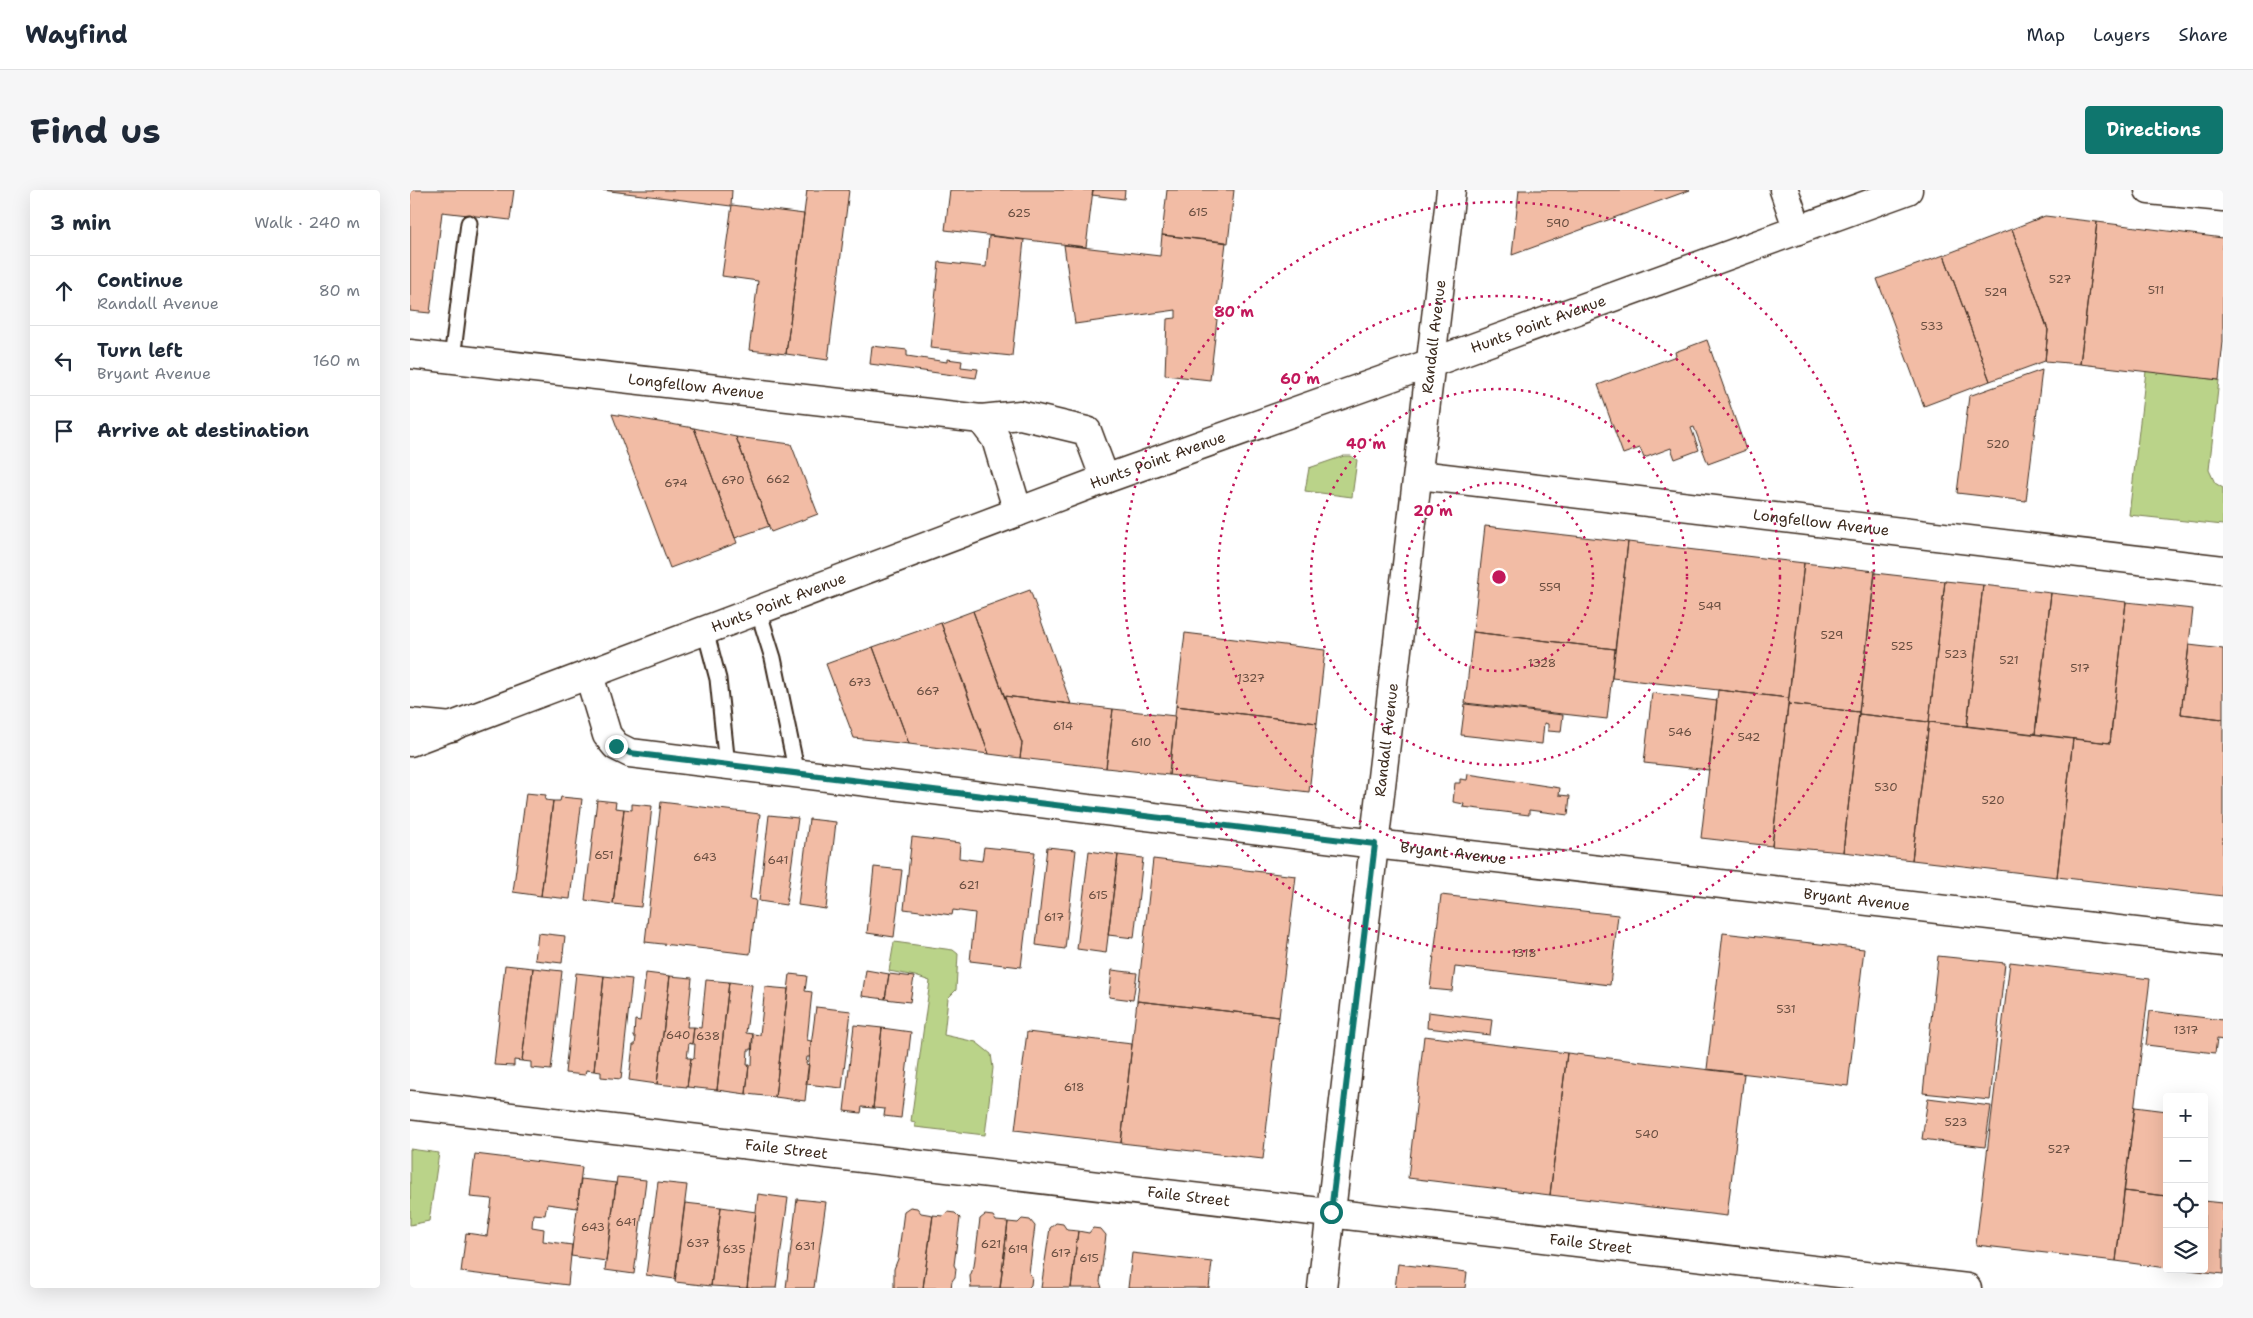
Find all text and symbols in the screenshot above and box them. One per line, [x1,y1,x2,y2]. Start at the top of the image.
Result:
text: Wayfind [25,19,128,51]
text: Map [2027,23,2065,47]
text: Layers [2093,23,2150,47]
text: Share [2178,23,2228,47]
button: Directions [2085,106,2223,154]
text: Find us [30,107,161,154]
house number: 615 [1188,204,1208,220]
house number: 625 [1007,205,1031,221]
text: 3 min [50,209,111,237]
text: Walk · 240 m [254,212,360,233]
house number: 590 [1546,215,1570,231]
text: Continue [97,268,183,293]
house number: 527 [2049,271,2071,287]
icon: ahead [50,277,78,305]
street label: Randall Avenue [1417,279,1450,395]
text: 80 m [319,280,360,301]
house number: 511 [2148,282,2164,298]
house number: 529 [1985,284,2007,300]
street label: Hunts Point Avenue [1468,290,1609,358]
text: Randall Avenue [97,293,219,314]
text: 80 m [1214,302,1254,322]
house number: 533 [1921,318,1943,334]
text: Turn left [97,338,183,363]
icon: left [50,347,78,375]
text: 160 m [313,350,360,371]
text: Bryant Avenue [97,363,211,384]
street label: Longfellow Avenue [627,369,765,404]
text: 60 m [1280,369,1320,389]
icon: arrive [50,417,78,445]
text: Arrive at destination [97,418,309,443]
street label: Hunts Point Avenue [1087,427,1228,494]
text: 40 m [1346,434,1386,454]
house number: 520 [1986,436,2010,452]
house number: 662 [766,471,790,487]
house number: 670 [721,472,745,488]
house number: 674 [664,475,688,491]
text: 20 m [1413,501,1453,521]
street label: Longfellow Avenue [1752,505,1890,541]
street label: Hunts Point Avenue [708,568,849,637]
centre of rings [1490,568,1508,586]
house number: 559 [1539,579,1561,595]
house number: 549 [1698,598,1722,614]
house number: 529 [1821,627,1843,643]
house number: 525 [1891,638,1913,654]
house number: 523 [1945,646,1967,662]
house number: 521 [1999,652,2019,668]
house number: 1328 [1528,655,1556,671]
house number: 517 [2070,660,2090,676]
house number: 1327 [1237,670,1265,686]
house number: 673 [849,674,872,690]
street label: Randall Avenue [1370,682,1403,798]
house number: 667 [916,683,940,699]
house number: 614 [1053,718,1073,734]
house number: 546 [1668,724,1692,740]
house number: 542 [1737,729,1761,745]
house number: 610 [1131,734,1151,750]
route end [605,735,628,758]
house number: 530 [1874,779,1898,795]
house number: 520 [1981,792,2005,808]
street label: Bryant Avenue [1399,837,1508,869]
house number: 651 [594,847,614,863]
house number: 643 [693,849,717,865]
house number: 641 [768,852,788,868]
house number: 621 [959,877,979,893]
street label: Bryant Avenue [1802,884,1911,916]
house number: 615 [1088,887,1108,903]
house number: 617 [1044,909,1064,925]
house number: 1318 [1511,945,1537,961]
house number: 531 [1776,1001,1796,1017]
house number: 1317 [2174,1022,2198,1038]
house number: 640 [666,1027,690,1043]
house number: 638 [696,1028,720,1044]
house number: 618 [1064,1079,1084,1095]
map controls [2163,1093,2208,1273]
button: + [2163,1093,2208,1138]
house number: 523 [1945,1114,1967,1130]
house number: 540 [1635,1126,1659,1142]
street label: Faile Street [744,1134,829,1164]
button: − [2163,1138,2208,1183]
house number: 527 [2048,1141,2070,1157]
street label: Faile Street [1146,1182,1231,1211]
button: locate [2163,1183,2208,1228]
route start [1320,1201,1343,1224]
house number: 641 [616,1214,636,1230]
house number: 643 [581,1219,605,1235]
button: layers [2163,1228,2208,1273]
street label: Faile Street [1548,1229,1633,1259]
house number: 637 [686,1235,710,1251]
house number: 621 [981,1236,1001,1252]
house number: 631 [795,1238,815,1254]
house number: 635 [722,1241,746,1257]
house number: 619 [1008,1241,1028,1257]
house number: 617 [1051,1245,1071,1261]
house number: 615 [1079,1250,1099,1266]

